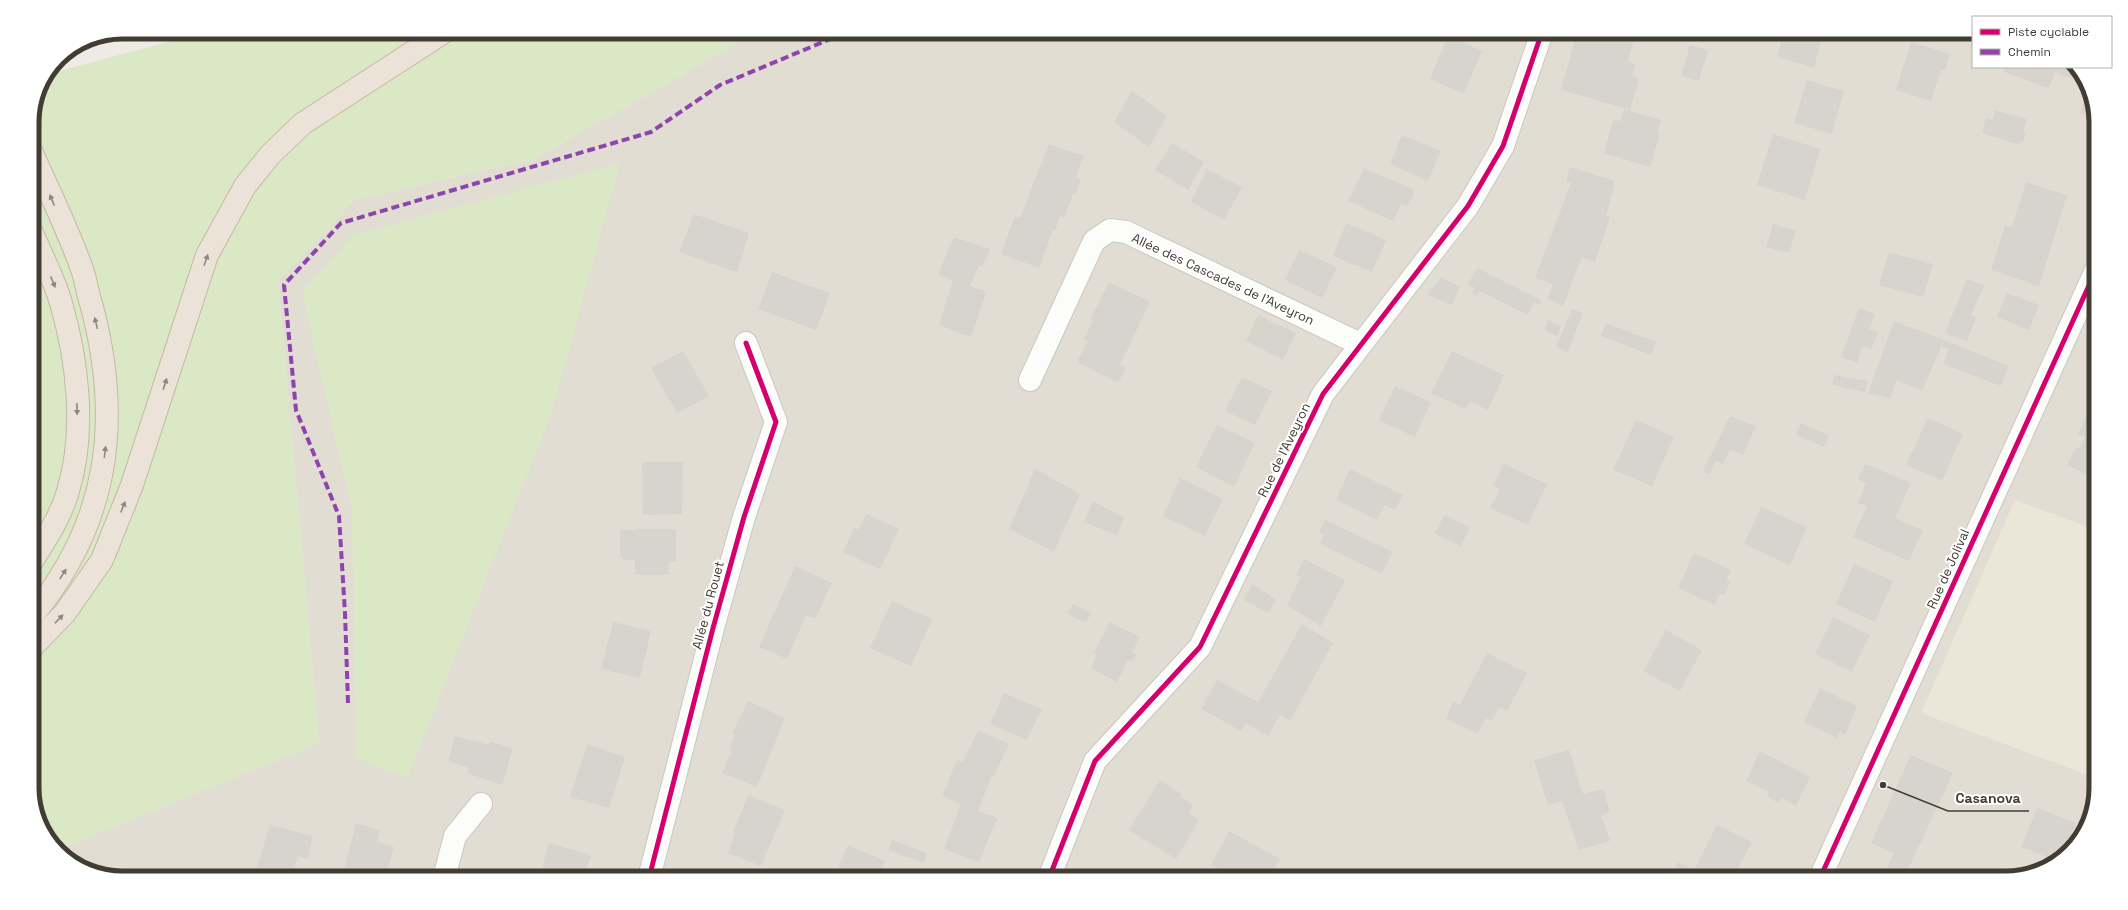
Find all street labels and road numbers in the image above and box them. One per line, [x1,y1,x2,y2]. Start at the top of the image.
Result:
street label: Allée des Cascades de l'Aveyron [1129,229,1317,329]
street label: Rue de l'Aveyron [1254,400,1314,500]
street label: Rue de Jolival [1923,526,1973,612]
street label: Allée du Rouet [688,559,728,651]

